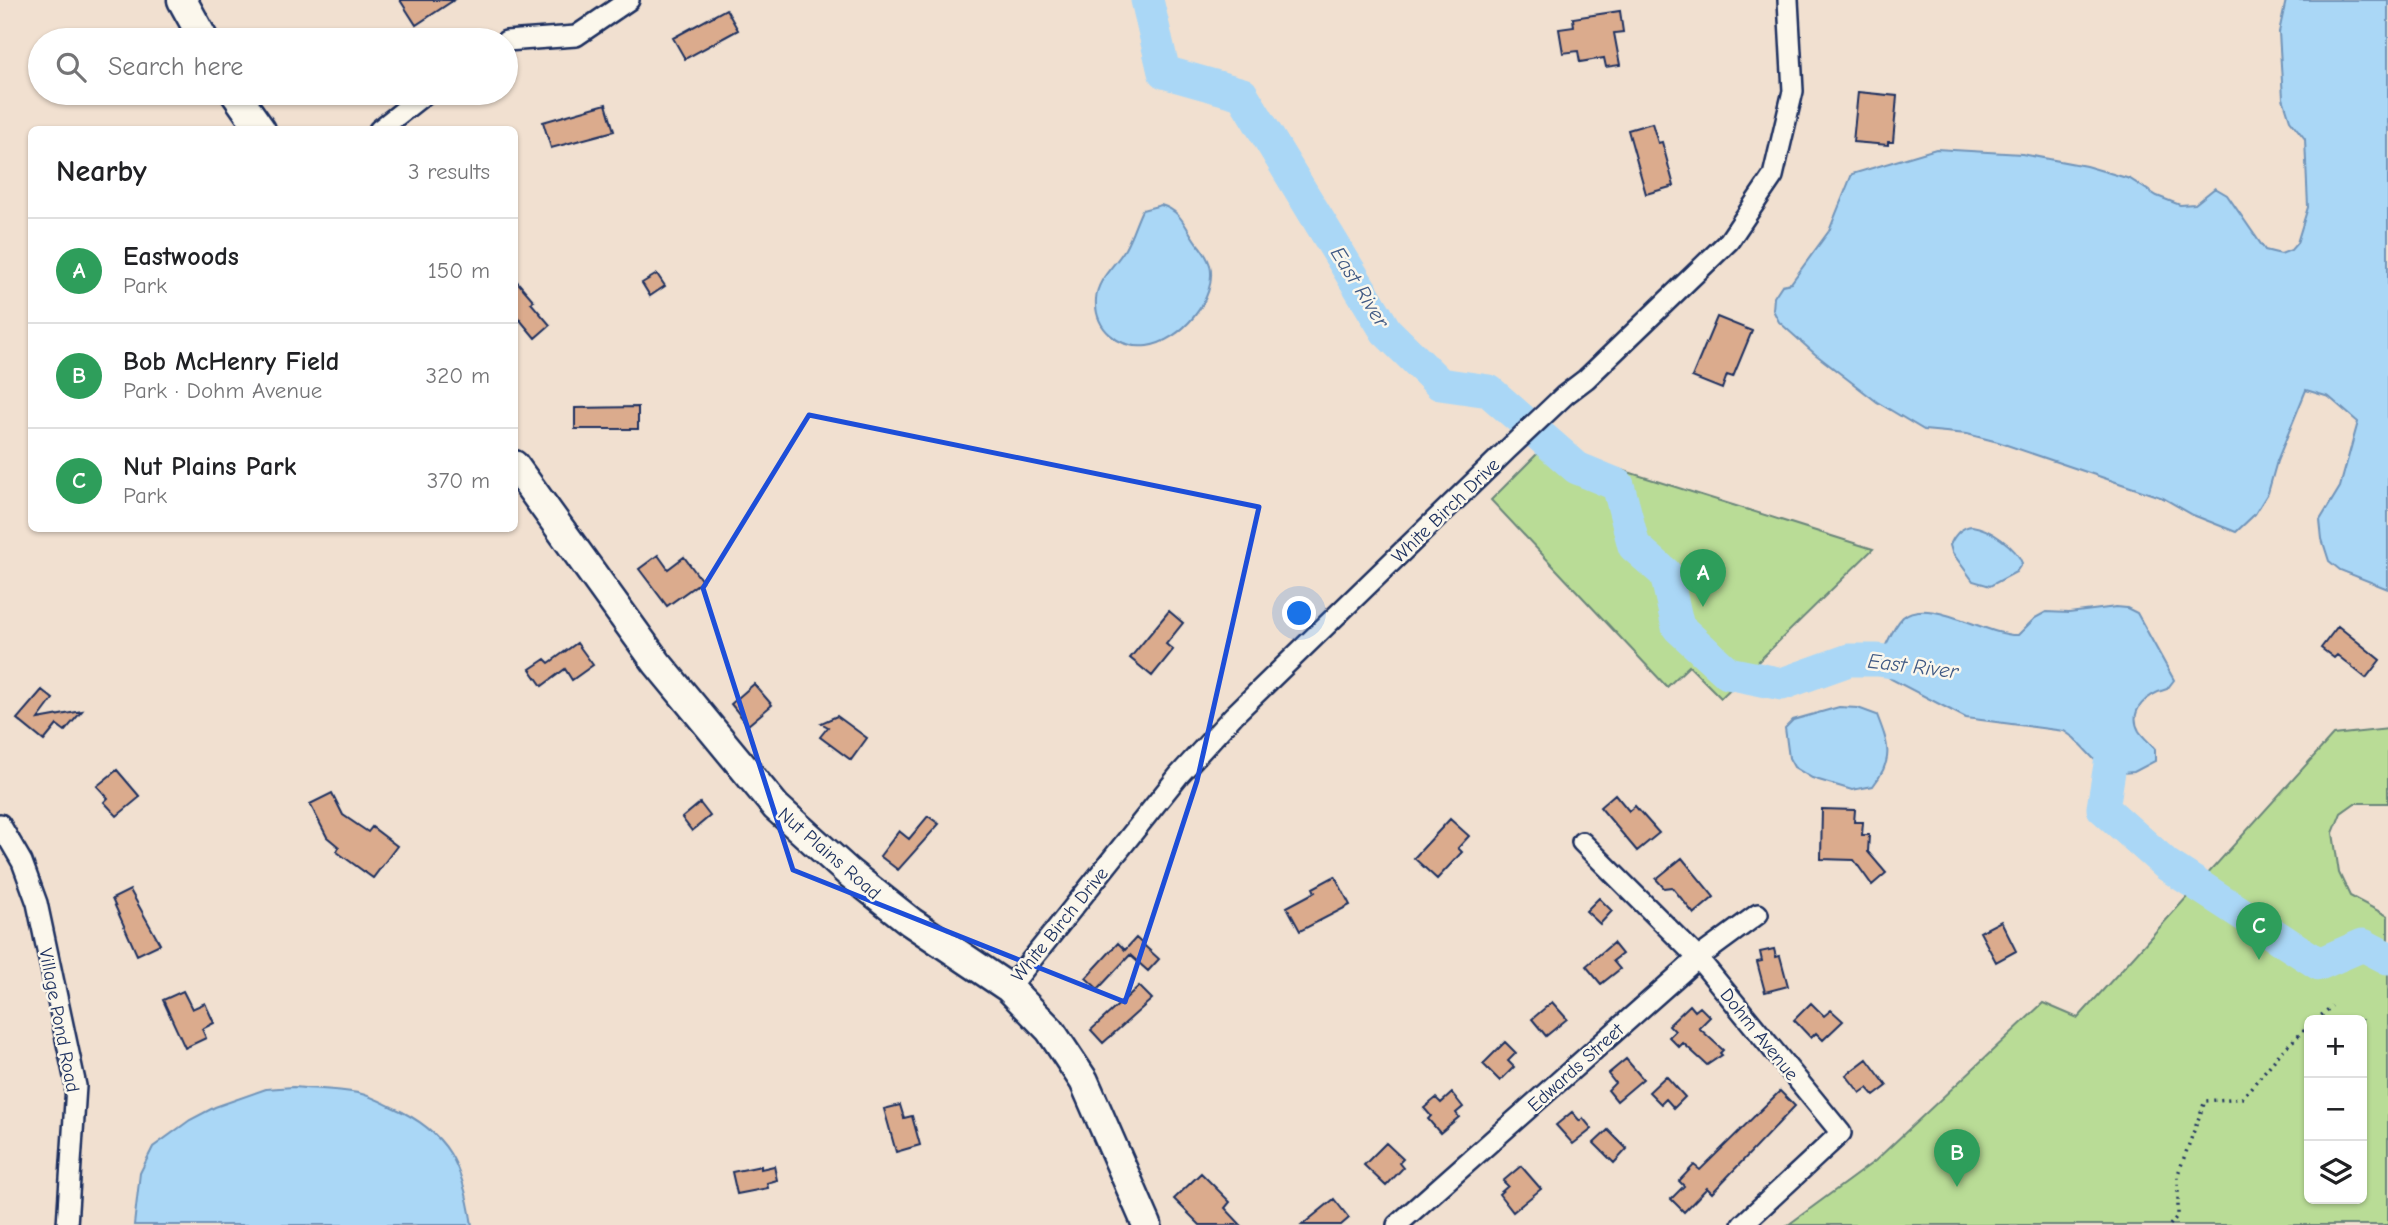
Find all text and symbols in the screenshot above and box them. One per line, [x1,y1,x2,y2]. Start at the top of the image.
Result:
search box [28,28,518,105]
icon: search [52,48,90,86]
text: Search here [108,52,243,82]
text: Nearby [56,154,147,189]
text: 3 results [408,158,490,185]
text: Eastwoods [123,242,239,272]
water label: East River [1326,242,1395,333]
text: A [73,257,85,284]
text: 150 m [428,257,490,284]
text: Park [123,272,167,299]
text: Bob McHenry Field [123,347,339,377]
text: B [72,362,86,389]
text: 320 m [426,362,490,389]
text: Park · Dohm Avenue [123,377,322,404]
text: Nut Plains Park [123,452,296,482]
street label: White Birch Drive [1387,454,1504,568]
text: C [72,467,86,494]
text: 370 m [427,467,490,494]
text: Park [123,482,167,509]
pin: A [1680,549,1726,607]
your location [1282,596,1316,630]
water label: East River [1866,649,1961,684]
street label: Nut Plains Road [774,803,885,904]
street label: White Birch Drive [1007,863,1113,986]
pin: C [2236,902,2282,960]
street label: Village Pond Road [34,946,84,1094]
street label: Dohm Avenue [1715,984,1803,1085]
map controls [2304,1015,2367,1204]
button: + [2304,1015,2367,1078]
street label: Edwards Street [1523,1019,1628,1116]
button: − [2304,1078,2367,1141]
pin: B [1934,1129,1980,1187]
button: layers [2304,1141,2367,1204]

